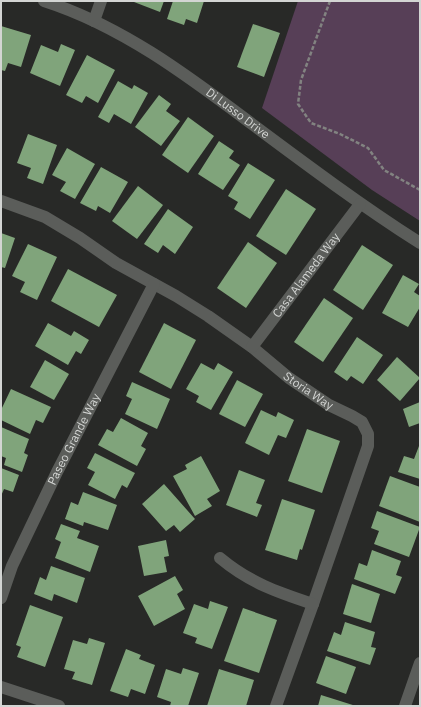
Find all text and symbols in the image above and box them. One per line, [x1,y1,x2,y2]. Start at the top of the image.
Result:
street label: Di Lusso Drive [203,84,273,142]
street label: Casa Alameda Way [269,229,343,320]
street label: Storia Way [280,368,336,413]
street label: Paseo Grande Way [44,391,103,487]

